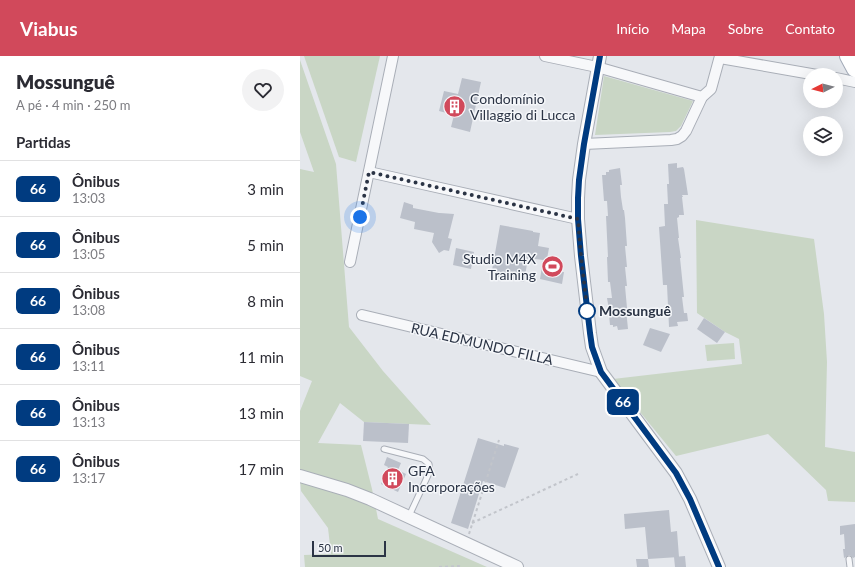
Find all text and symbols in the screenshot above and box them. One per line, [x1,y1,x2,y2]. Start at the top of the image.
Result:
text: Viabus [20,17,78,40]
text: Início [616,20,649,37]
text: Mapa [671,20,706,37]
text: Sobre [728,20,763,37]
text: Contato [785,20,835,37]
north arrow [803,68,843,108]
map controls [803,68,843,156]
button: heart [242,69,284,111]
text: Mossunguê [16,70,115,93]
place label: Condomínio Villaggio di Lucca [470,90,575,123]
building icon: Condomínio Villaggio di Lucca [441,94,467,120]
text: A pé · 4 min · 250 m [16,97,131,113]
button: layers [803,116,843,156]
text: Partidas [16,133,71,151]
text: Ônibus [72,172,120,190]
text: 66 [30,180,46,197]
text: 3 min [247,180,284,198]
text: 13:03 [72,190,105,206]
your location [350,207,370,227]
text: Ônibus [72,228,120,246]
text: 66 [30,236,46,253]
text: 5 min [247,236,284,254]
text: 13:05 [72,246,105,262]
place label: Studio M4X Training [463,250,536,283]
sports icon: Studio M4X Training [539,254,565,280]
text: Ônibus [72,284,120,302]
text: 66 [30,292,46,309]
text: 8 min [247,292,284,310]
text: 13:08 [72,302,105,318]
marker: Mossunguê [578,302,596,320]
place label: Mossunguê [599,302,671,319]
street label: RUA EDMUNDO FILLA [409,319,555,368]
text: Ônibus [72,340,120,358]
text: 66 [30,348,46,365]
text: 11 min [238,348,284,366]
text: 13:11 [72,358,105,374]
line badge: 66 [605,389,641,415]
text: 66 [615,393,631,410]
text: Ônibus [72,396,120,414]
text: 66 [30,404,46,421]
text: 13 min [238,404,284,422]
text: 13:13 [72,414,105,430]
text: Ônibus [72,452,120,470]
text: 66 [30,460,46,477]
text: 17 min [238,460,284,478]
place label: GFA Incorporações [408,462,495,495]
building icon: GFA Incorporações [380,466,406,492]
text: 13:17 [72,470,105,486]
scale bar [312,539,386,558]
text: 50 m [318,541,343,554]

